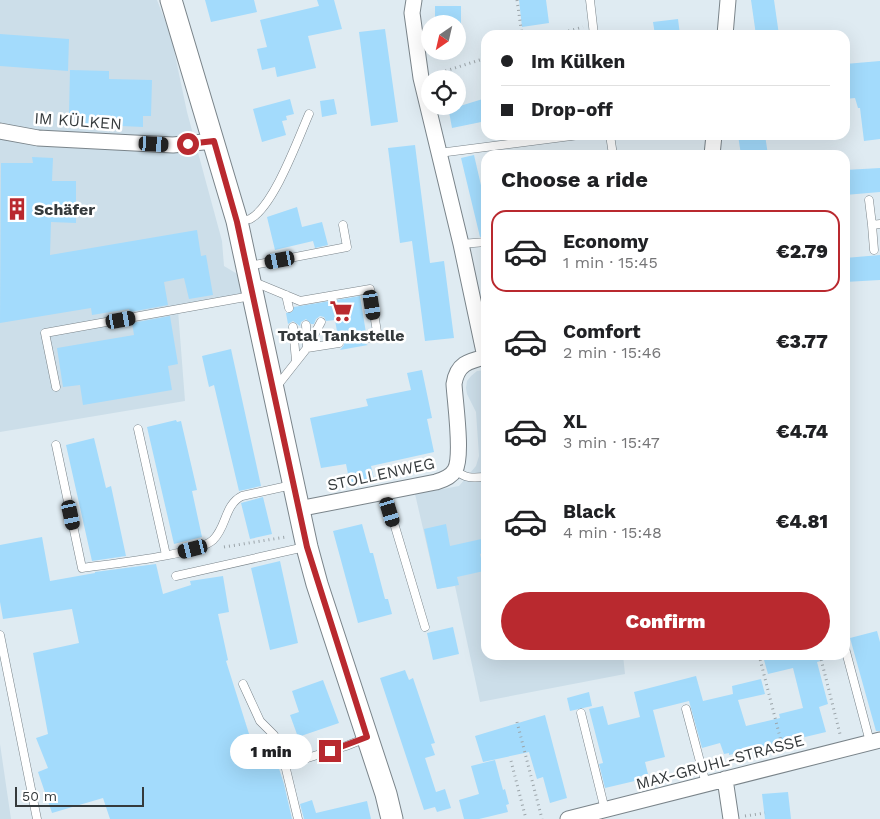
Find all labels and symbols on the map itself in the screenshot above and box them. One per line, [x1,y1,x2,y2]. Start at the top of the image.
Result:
north arrow [421,15,466,60]
street label: IM KÜLKEN [34,108,122,134]
route start [177,133,199,155]
car [138,136,169,152]
building icon: Schäfer [4,196,30,222]
place label: Schäfer [34,200,95,219]
car [263,250,296,270]
car [362,289,381,321]
supermarket icon: Total Tankstelle [328,298,354,324]
car [104,310,137,330]
place label: Total Tankstelle [278,326,404,345]
street label: STOLLENWEG [326,453,436,495]
car [378,495,401,529]
car [60,499,81,531]
car [176,538,209,560]
street label: MAX-GRUHL-STRASSE [634,730,806,794]
callout: 1 min [230,734,312,768]
route end [319,740,341,762]
scale bar [15,784,144,807]

